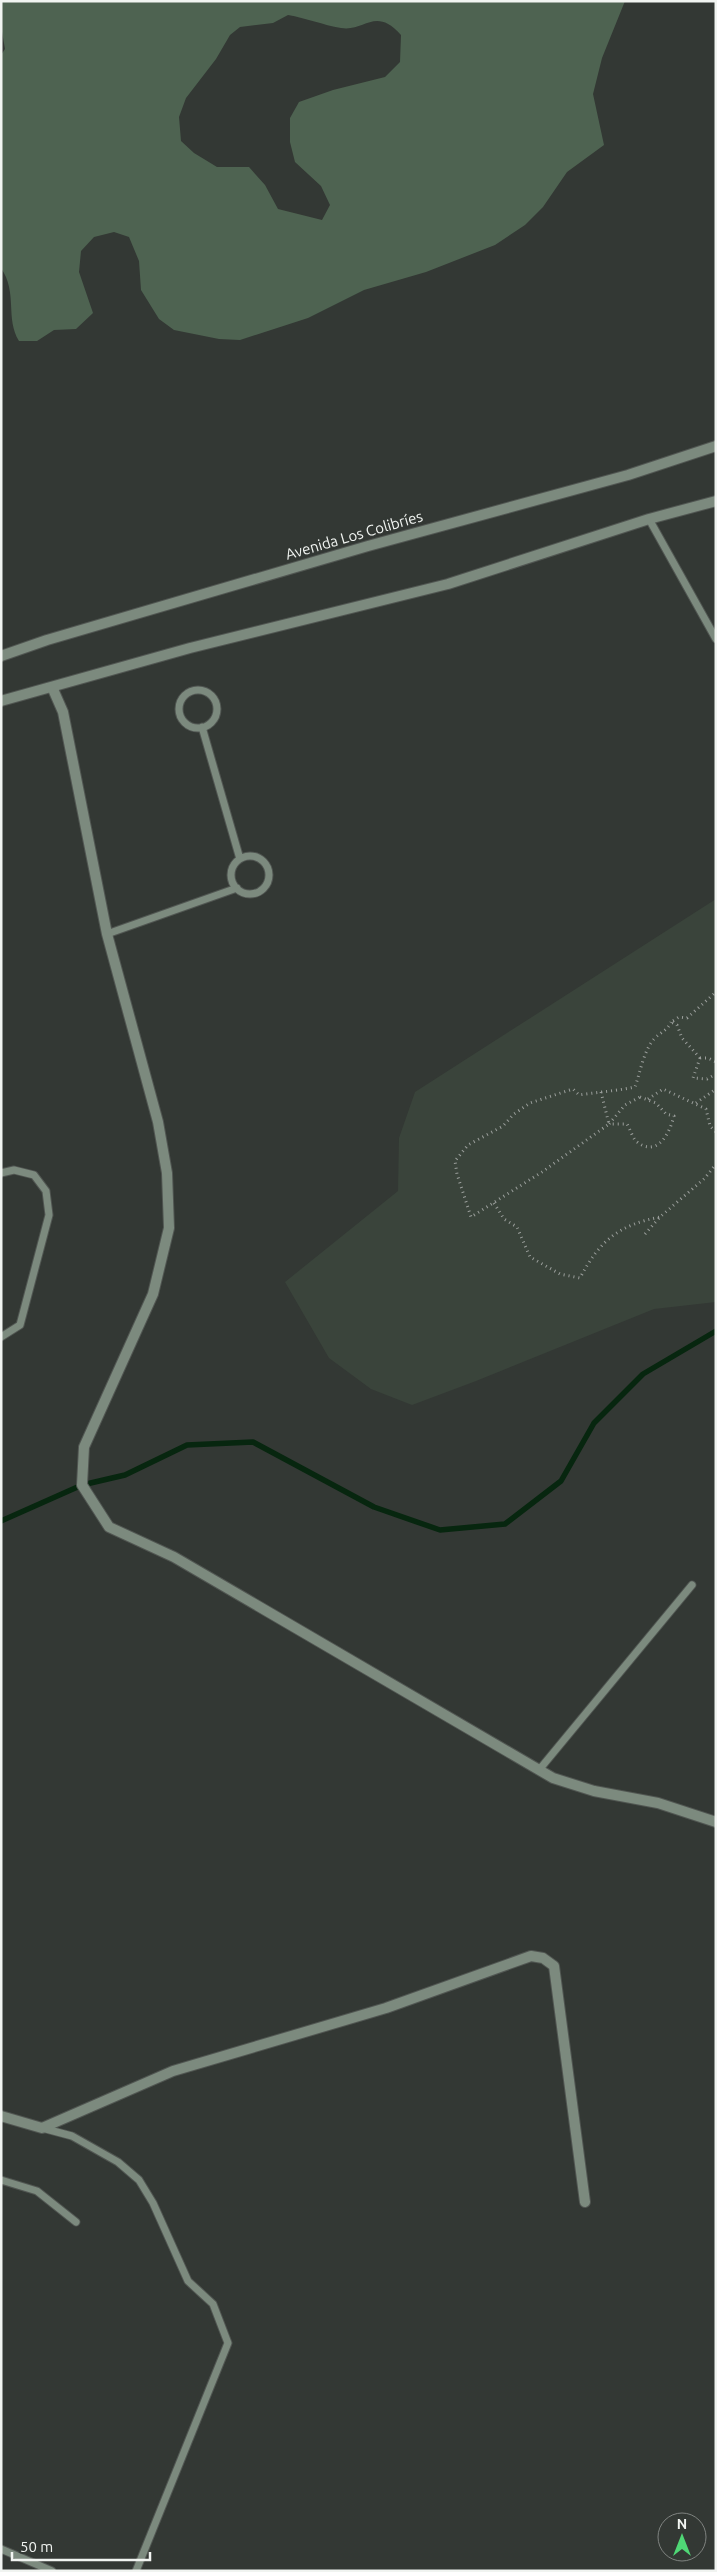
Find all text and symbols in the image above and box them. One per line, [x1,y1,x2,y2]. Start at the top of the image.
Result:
street label: Avenida Los Colibríes [283,507,425,563]
north arrow [657,2512,707,2562]
text: N [677,2516,687,2532]
scale bar [12,2530,150,2562]
text: 50 m [20,2538,53,2555]

